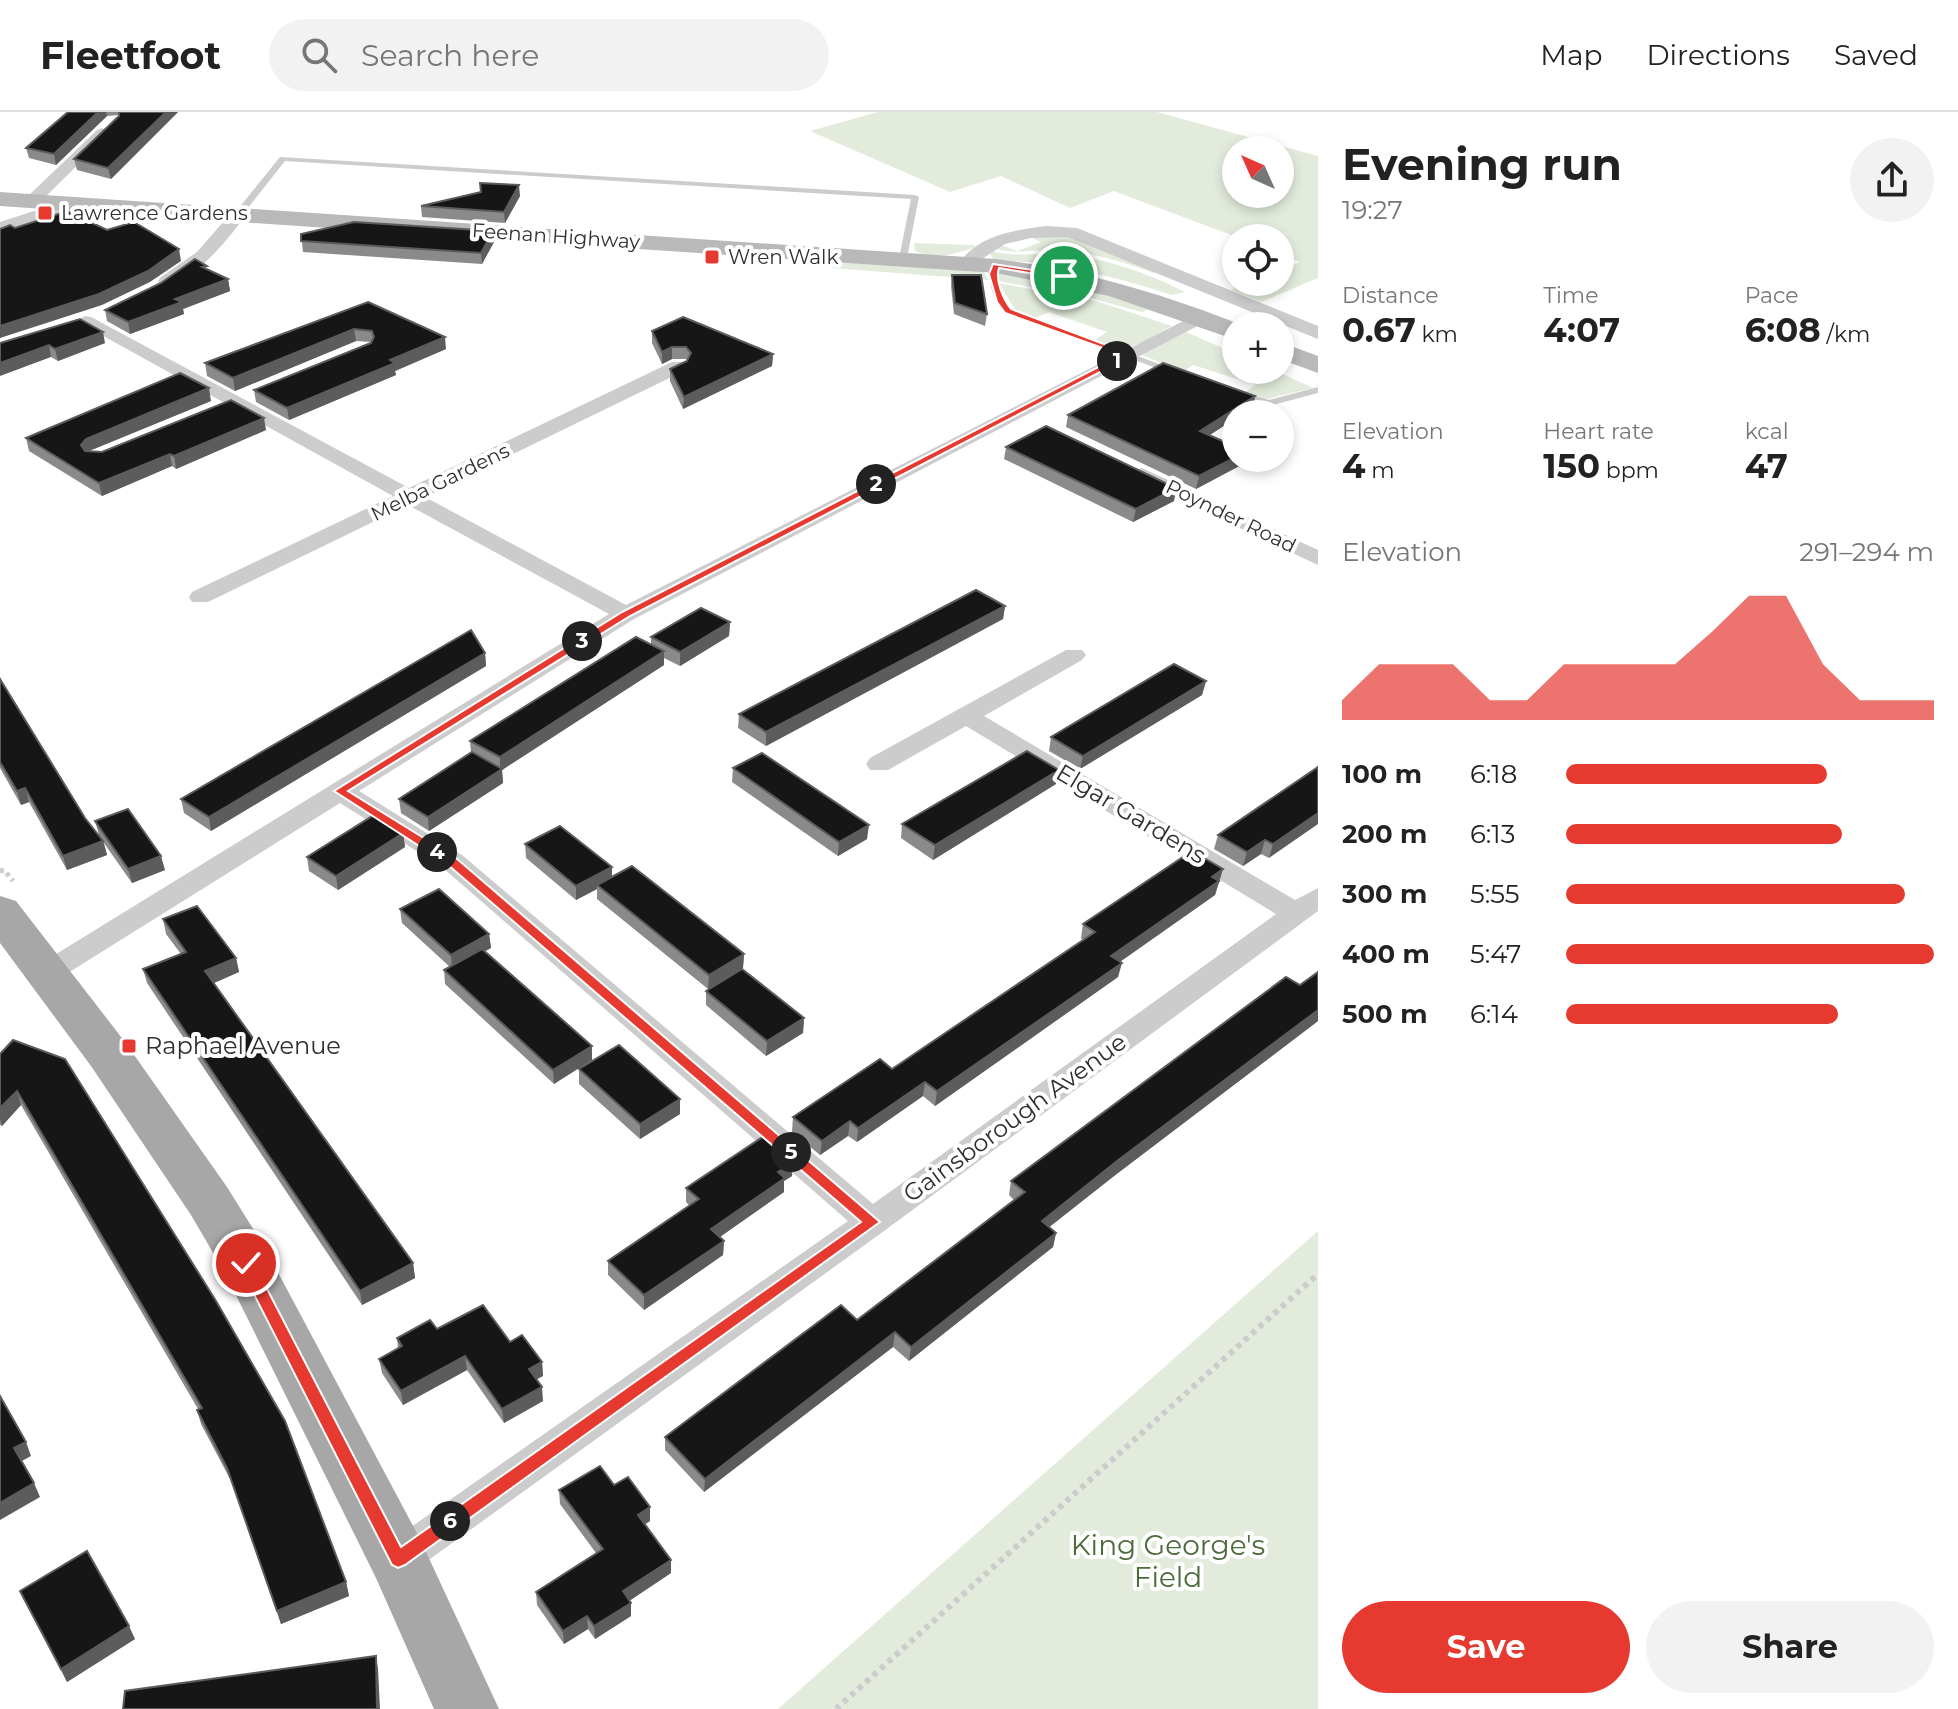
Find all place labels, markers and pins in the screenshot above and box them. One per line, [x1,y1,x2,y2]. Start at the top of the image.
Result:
place label: Lawrence Gardens [61,201,248,225]
marker: Lawrence Gardens [36,204,54,222]
pin [1030,242,1098,310]
place label: Wren Walk [728,245,838,269]
marker: Wren Walk [703,248,721,266]
pin: 1 [1097,341,1137,381]
pin: 2 [856,464,896,504]
pin: 3 [562,621,602,661]
pin: 4 [417,832,457,872]
place label: Raphael Avenue [145,1031,341,1060]
marker: Raphael Avenue [120,1037,138,1055]
pin: 5 [771,1132,811,1172]
pin [212,1229,280,1297]
pin: 6 [430,1501,470,1541]

